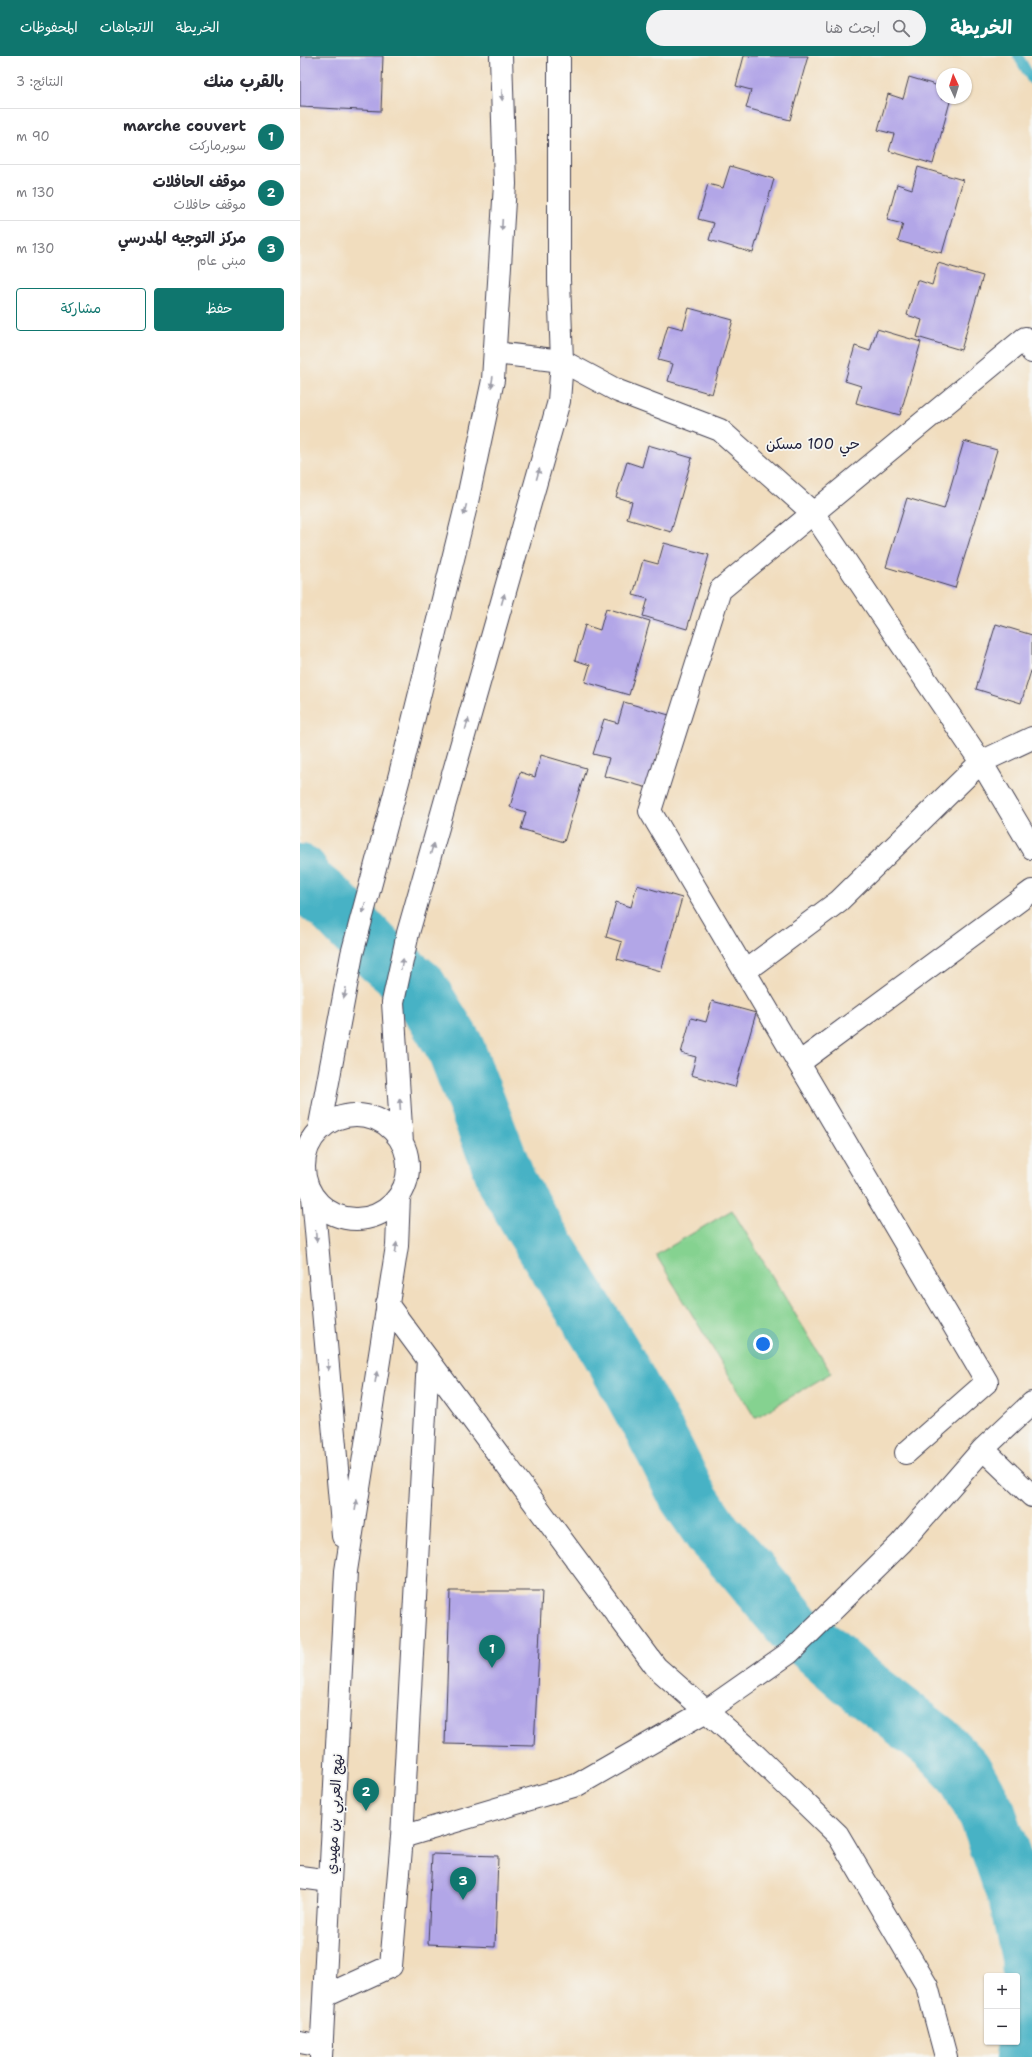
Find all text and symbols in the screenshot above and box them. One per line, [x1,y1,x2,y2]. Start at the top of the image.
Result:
search box [646,10,926,46]
text: الخريطة [950,15,1012,40]
icon: search [890,17,912,39]
text: المحفوظات [20,18,78,36]
text: الاتجاهات [100,18,154,36]
text: الخريطة [176,18,219,36]
text: ابحث هنا [825,18,880,38]
north arrow [936,68,972,104]
text: بالقرب منك [204,70,284,92]
text: النتائج: 3 [16,73,63,90]
one-way arrow [499,89,505,102]
text: marche couvert [123,116,246,136]
text: 90 m [16,128,50,145]
text: 1 [268,128,274,145]
text: سوبرماركت [189,137,246,154]
text: موقف الحافلات [153,172,246,192]
text: 130 m [16,184,54,201]
text: 2 [266,184,276,201]
text: موقف حافلات [173,196,246,213]
one-way arrow [499,219,506,231]
text: مركز التوجيه المدرسي [118,228,246,248]
text: 130 m [16,240,54,257]
text: 3 [266,240,276,257]
text: مبنى عام [197,252,246,269]
button: مشاركة [16,288,146,331]
button: حفظ [154,288,284,331]
one-way arrow [489,376,495,389]
district label: حي 100 مسكن [766,434,860,457]
one-way arrow [535,467,541,479]
one-way arrow [462,503,468,516]
one-way arrow [500,592,506,604]
one-way arrow [464,718,470,730]
one-way arrow [429,843,435,855]
one-way arrow [361,902,367,914]
one-way arrow [399,958,405,970]
one-way arrow [342,987,348,999]
one-way arrow [396,1098,403,1110]
one-way arrow [313,1230,320,1242]
one-way arrow [393,1242,399,1254]
your location [753,1334,773,1354]
one-way arrow [324,1359,331,1371]
one-way arrow [373,1370,379,1383]
one-way arrow [353,1499,359,1511]
pin: 1 [479,1635,505,1668]
street label: نهج العربي بن مهيدي [322,1753,350,1875]
pin: 2 [353,1778,379,1811]
pin: 3 [450,1867,476,1900]
map controls [984,1973,1020,2045]
button: + [984,1973,1020,2009]
button: − [984,2009,1020,2045]

